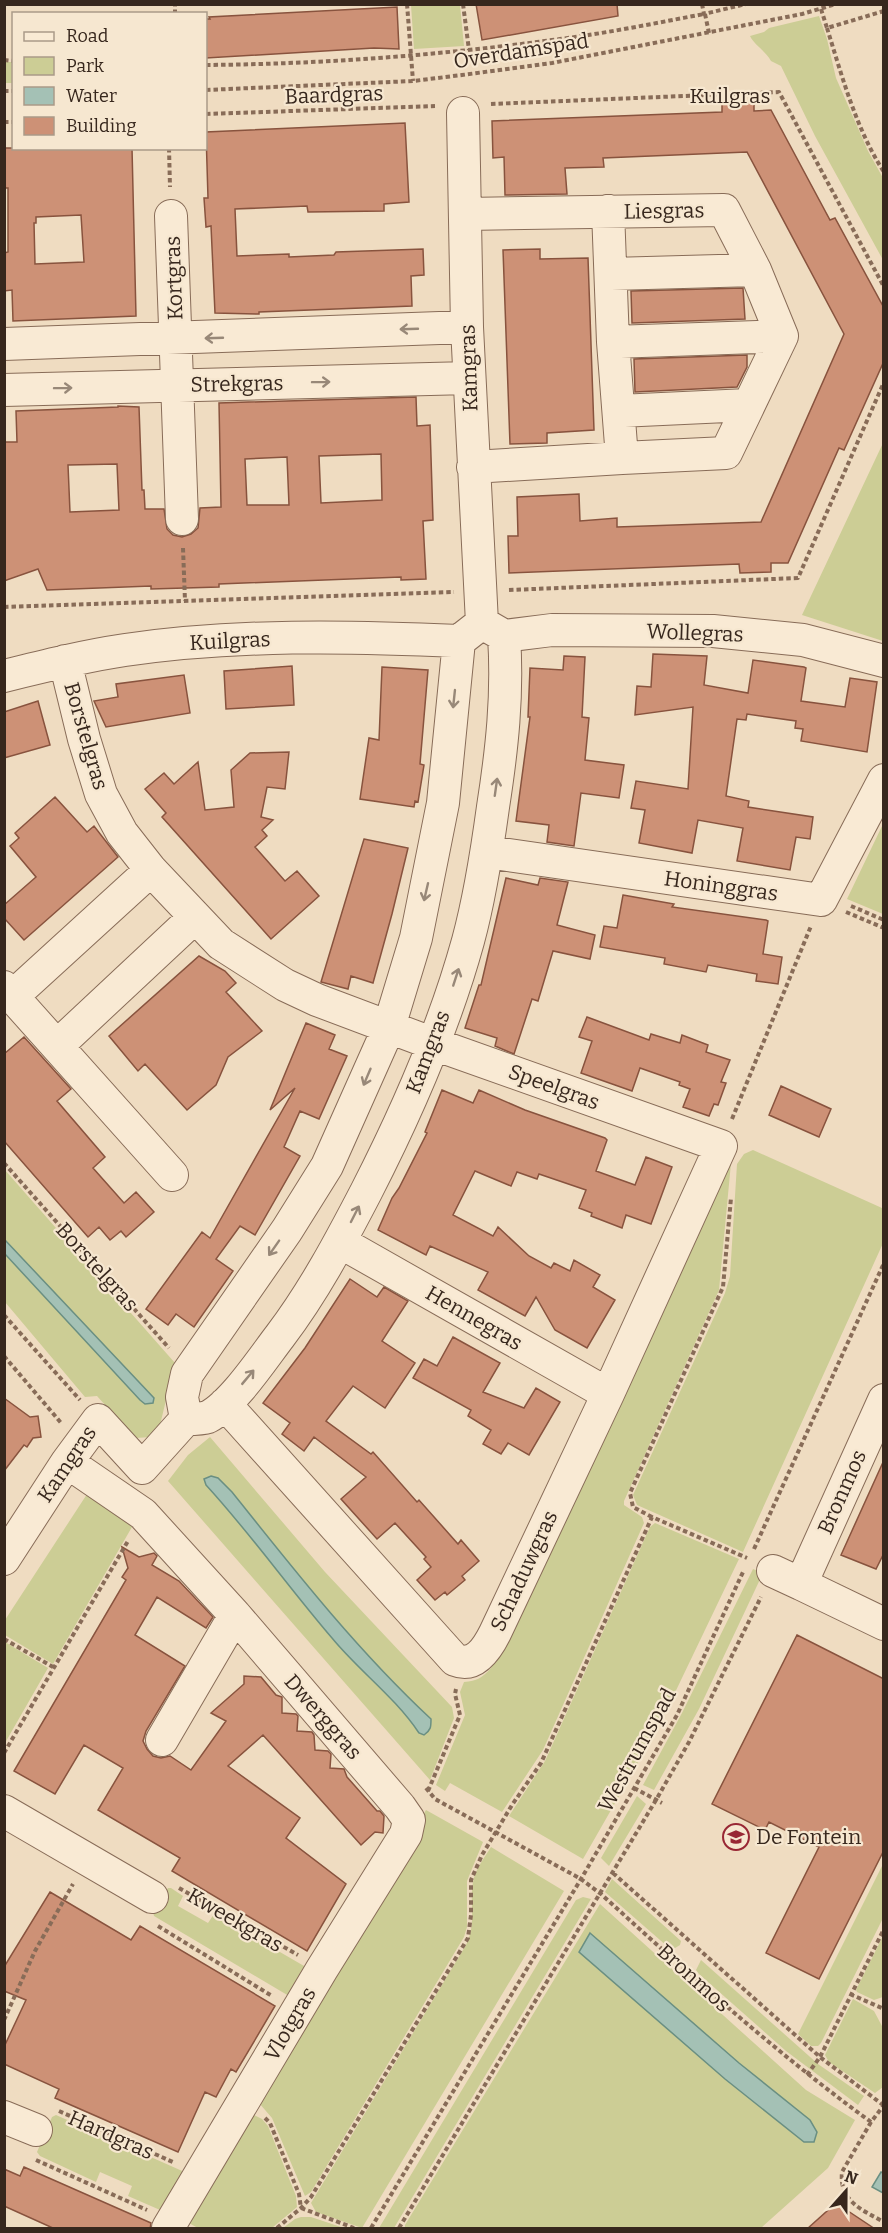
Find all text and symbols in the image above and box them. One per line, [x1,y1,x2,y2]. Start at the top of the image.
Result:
legend [12,12,207,150]
text: Road [66,25,109,47]
street label: Overdamspad [452,27,590,75]
text: Park [66,55,105,77]
street label: Baardgras [284,80,384,110]
street label: Kuilgras [689,83,771,109]
text: Water [66,85,117,107]
text: Building [66,115,137,137]
street label: Liesgras [623,197,705,225]
street label: Kortgras [160,235,188,321]
one-way arrow [399,324,419,335]
street label: Kamgras [454,324,484,412]
one-way arrow [204,332,224,343]
street label: Strekgras [190,370,284,398]
one-way arrow [310,376,330,388]
one-way arrow [52,383,72,394]
street label: Wollegras [646,618,744,648]
street label: Kuilgras [189,626,271,656]
street label: Borstelgras [58,679,114,793]
one-way arrow [449,689,460,709]
one-way arrow [491,778,502,797]
street label: Honinggras [662,865,780,907]
one-way arrow [420,882,431,901]
one-way arrow [451,968,462,987]
street label: Kamgras [400,1007,456,1097]
street label: Speelgras [505,1059,603,1115]
one-way arrow [361,1068,372,1086]
one-way arrow [349,1205,361,1223]
street label: Borstelgras [50,1217,144,1317]
one-way arrow [268,1240,280,1256]
street label: Hennegras [421,1280,527,1356]
one-way arrow [241,1370,255,1385]
street label: Kamgras [32,1421,102,1507]
street label: Bronmos [812,1446,872,1538]
street label: Schaduwgras [485,1506,563,1636]
street label: Dwerggras [279,1669,367,1765]
street label: Westrumspad [592,1683,682,1817]
school or university icon: De Fontein [721,1822,751,1852]
place label: De Fontein [756,1824,861,1850]
street label: Kweekgras [182,1882,288,1958]
street label: Bronmos [652,1938,736,2018]
street label: Vlotgras [258,1982,322,2066]
street label: Hardgras [64,2105,158,2165]
north arrow [816,2161,876,2221]
text: N [842,2166,860,2189]

